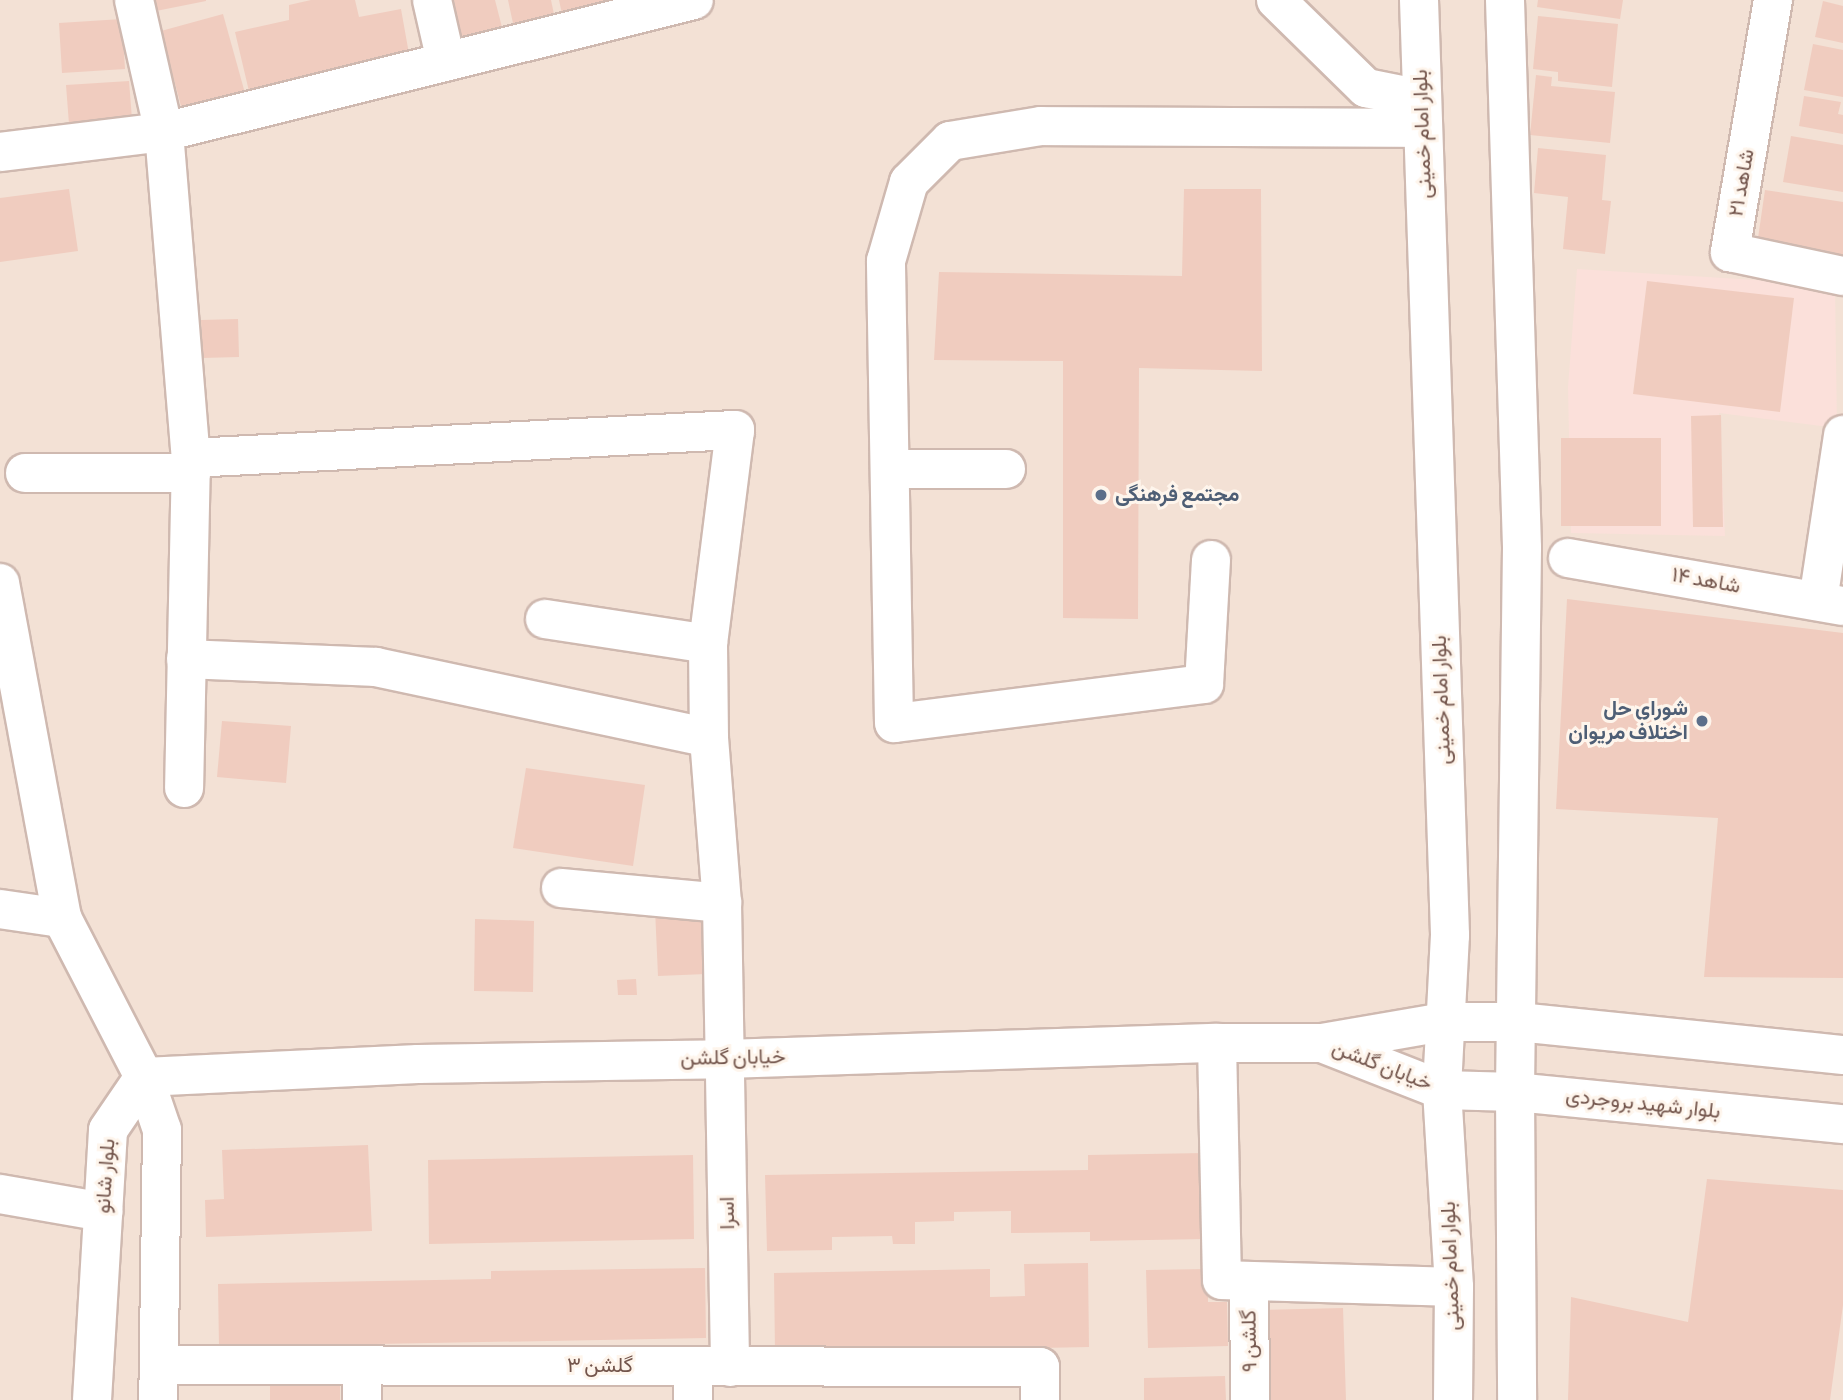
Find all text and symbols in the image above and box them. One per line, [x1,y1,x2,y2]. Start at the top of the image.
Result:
street label: بلوار امام خمینی [1408,69,1438,199]
street label: شاهد ۲۱ [1724,147,1760,219]
place label: مجتمع فرهنگی [1115,482,1239,508]
marker: مجتمع فرهنگی [1093,487,1109,503]
street label: شاهد ۱۴ [1670,563,1742,599]
street label: بلوار امام خمینی [1427,635,1457,765]
place label: شورای حل اختلاف مریوان [1568,696,1688,746]
marker: شورای حل اختلاف مریوان [1694,713,1710,729]
street label: خیابان گلشن [1328,1035,1436,1097]
street label: خیابان گلشن [680,1044,786,1072]
street label: بلوار شهید بروجردی [1564,1083,1722,1125]
street label: بلوار شانو [91,1138,121,1214]
street label: اسرا [715,1196,741,1230]
street label: بلوار امام خمینی [1436,1201,1466,1331]
street label: گلشن ۹ [1237,1310,1263,1372]
street label: گلشن ۳ [567,1353,633,1379]

